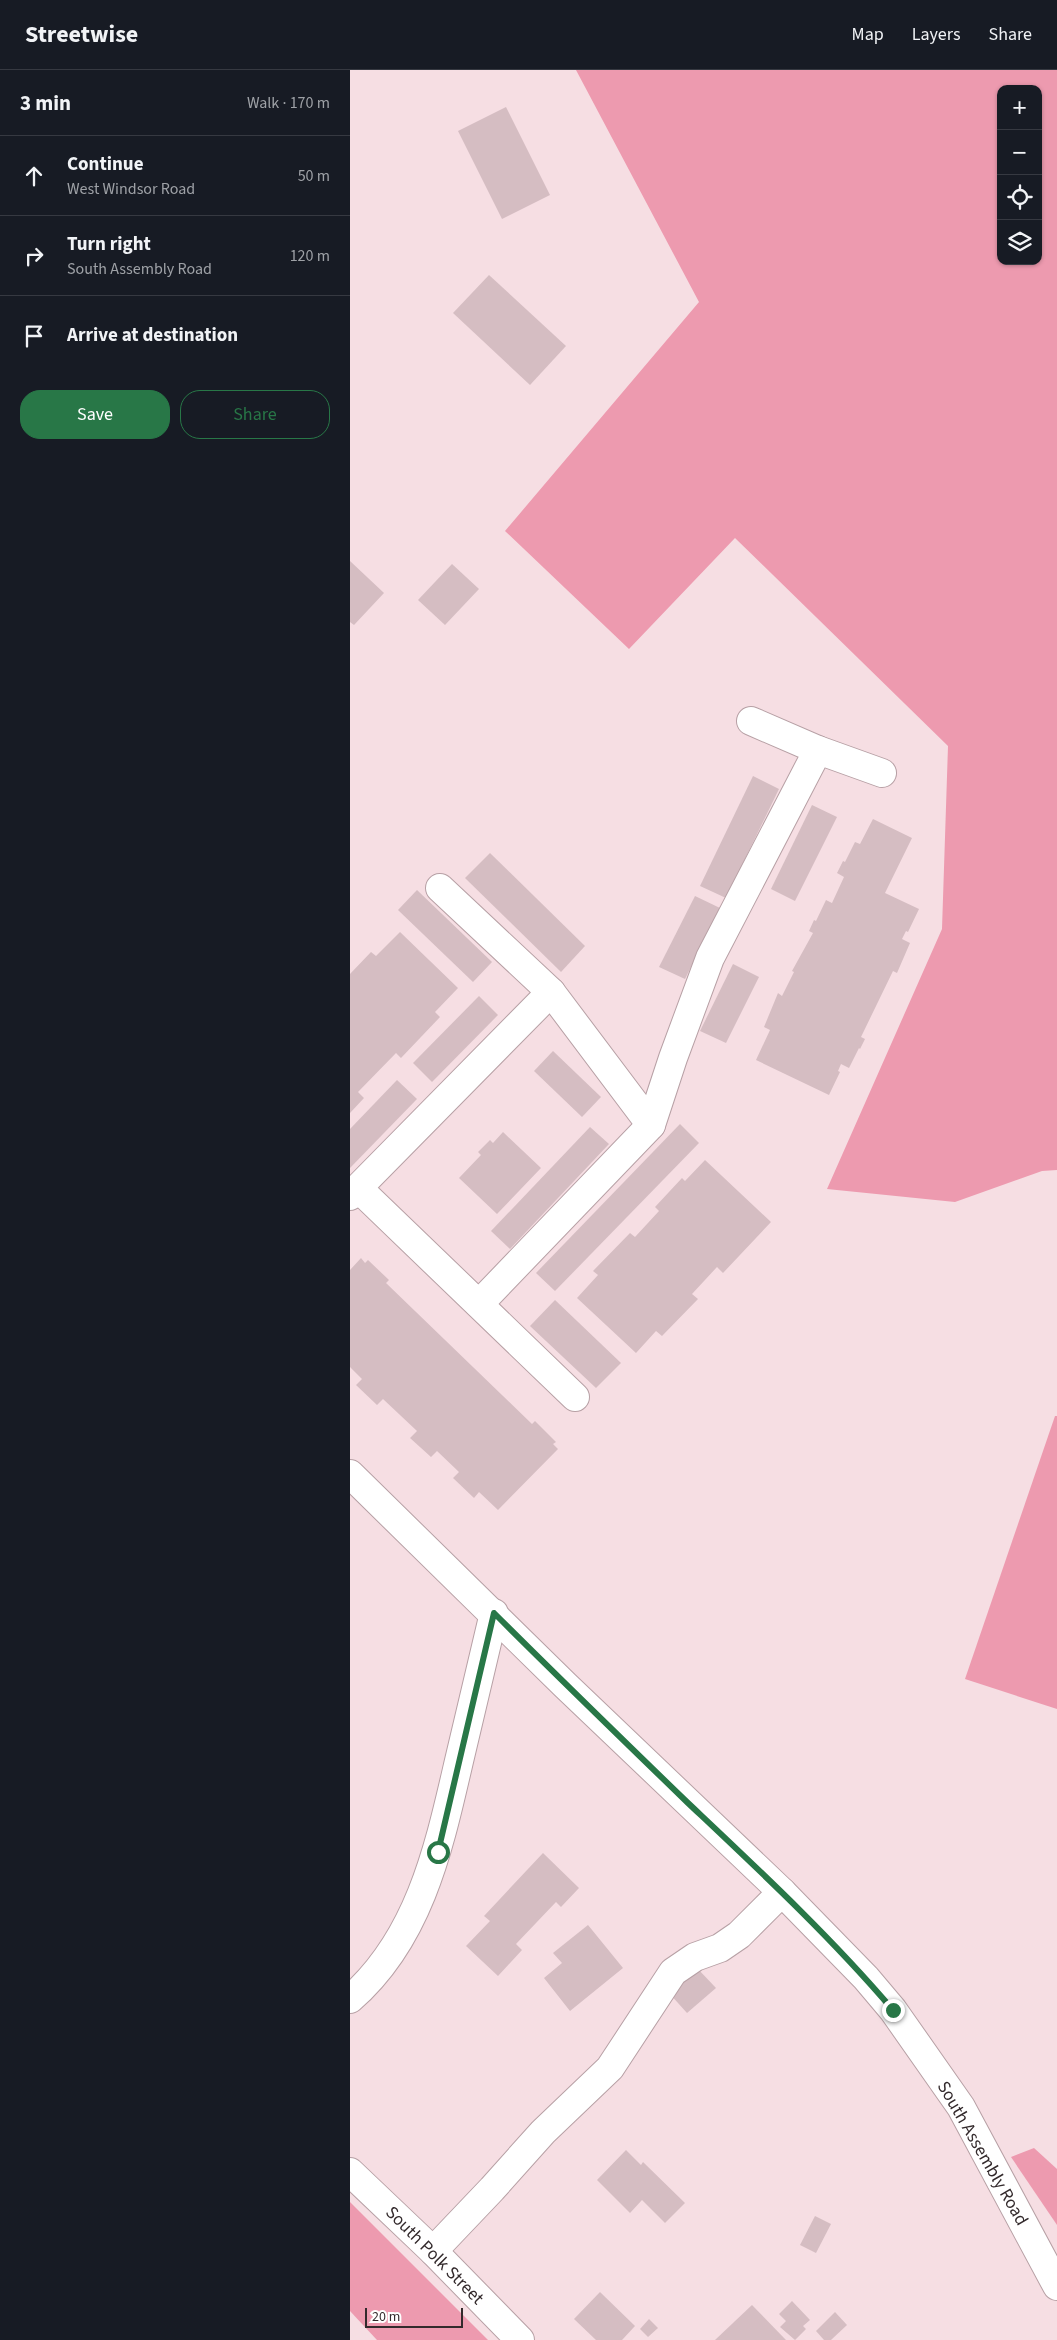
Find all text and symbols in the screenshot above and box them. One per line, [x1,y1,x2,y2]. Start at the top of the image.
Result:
text: Streetwise [25,17,138,52]
text: Map [852,22,884,47]
text: Layers [912,22,961,47]
text: Share [989,22,1032,47]
map controls [997,85,1042,265]
button: + [997,85,1042,130]
text: 3 min [20,88,71,118]
text: Walk · 170 m [247,92,330,114]
button: − [997,130,1042,175]
text: Continue [67,151,144,178]
icon: ahead [20,162,48,190]
text: 50 m [298,165,330,187]
button: locate [997,175,1042,220]
text: West Windsor Road [67,178,195,200]
button: layers [997,220,1042,265]
text: Turn right [67,231,151,258]
icon: right [20,242,48,270]
text: 120 m [290,245,330,267]
text: South Assembly Road [67,258,212,280]
icon: arrive [20,322,48,350]
text: Arrive at destination [67,322,238,349]
button: Save [20,390,170,439]
button: Share [180,390,330,439]
route start [427,1841,450,1864]
route end [882,1999,905,2022]
street label: South Assembly Road [931,2076,1034,2230]
street label: South Polk Street [380,2200,490,2310]
scale bar [365,2305,462,2328]
text: 20 m [372,2307,400,2327]

